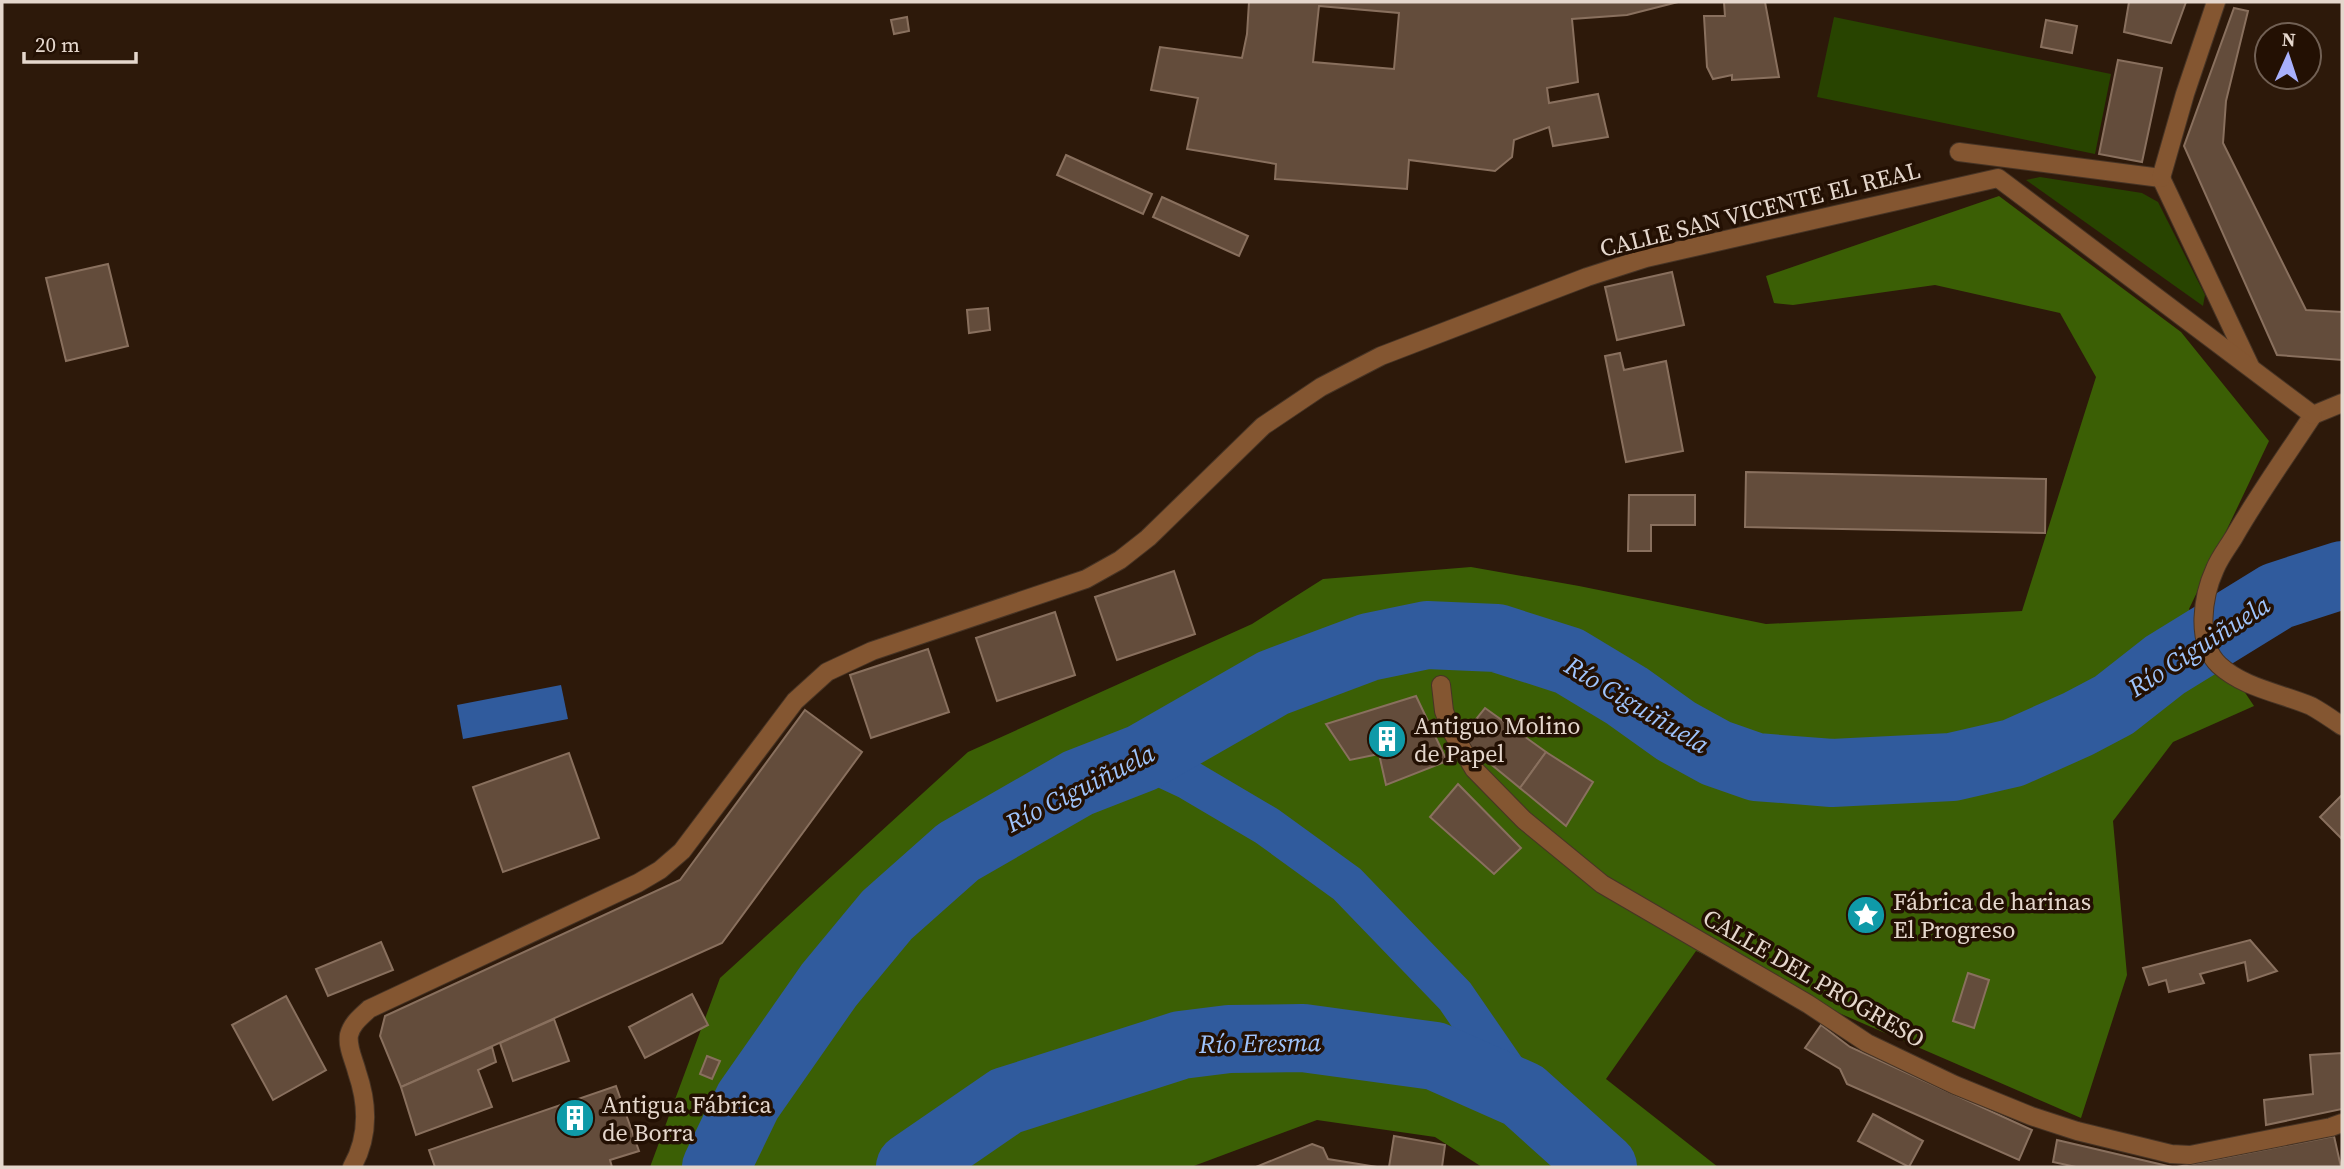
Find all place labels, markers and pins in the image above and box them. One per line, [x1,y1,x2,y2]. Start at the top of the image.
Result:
place label: Antiguo Molino de Papel [1414,709,1580,770]
building icon: Antiguo Molino de Papel [1366,718,1408,760]
place label: Fábrica de harinas El Progreso [1893,885,2091,946]
place icon: Fábrica de harinas El Progreso [1845,894,1887,936]
place label: Antigua Fábrica de Borra [602,1088,773,1149]
building icon: Antigua Fábrica de Borra [554,1097,596,1139]

